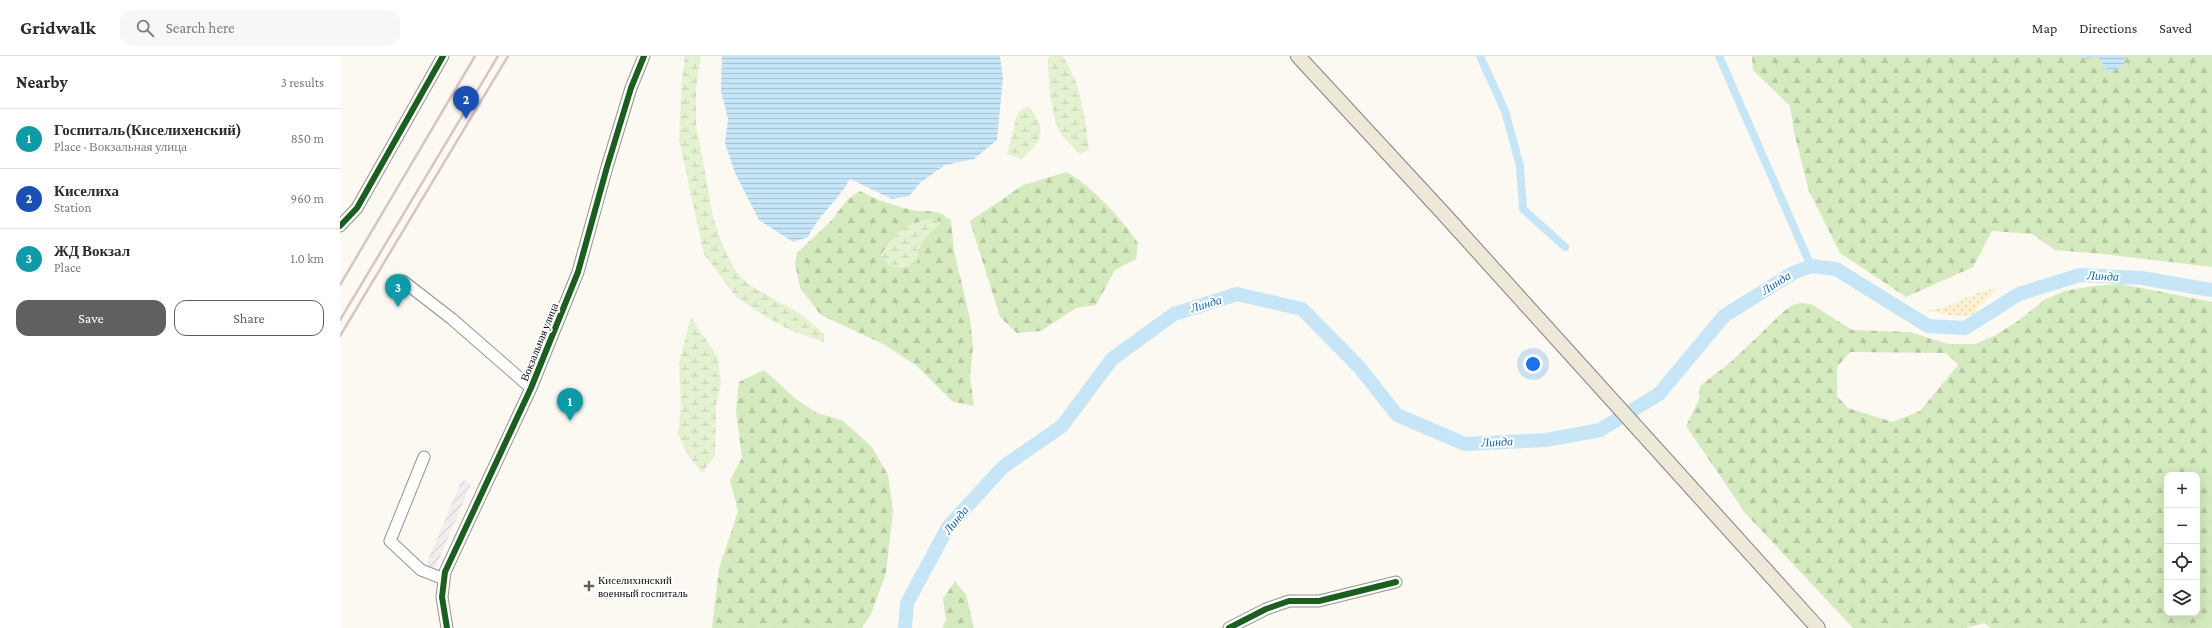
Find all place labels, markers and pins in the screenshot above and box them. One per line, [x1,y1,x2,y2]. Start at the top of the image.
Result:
pin: 2 [453,86,479,119]
pin: 3 [385,274,411,307]
pin: 1 [557,388,583,421]
place label: Киселихинский военный госпиталь [598,574,688,599]
marker: Киселихинский военный госпиталь [583,580,595,592]

